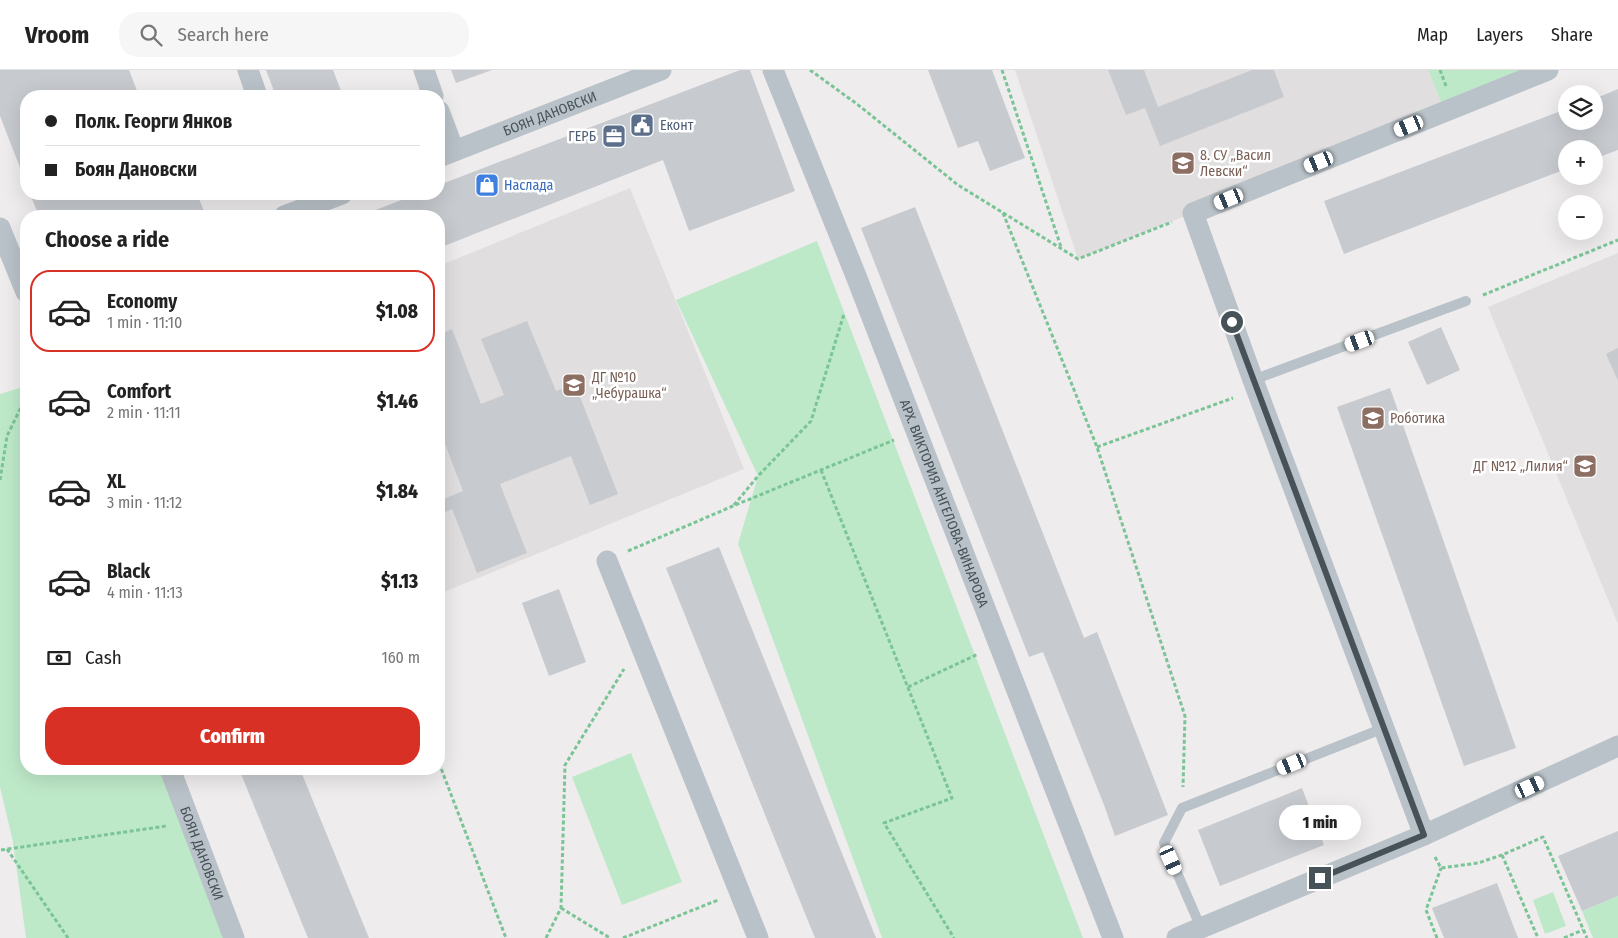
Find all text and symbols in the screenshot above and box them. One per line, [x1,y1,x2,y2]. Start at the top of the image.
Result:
search box [119,12,469,57]
text: Vroom [25,21,89,49]
icon: search [137,21,165,49]
text: Search here [177,23,269,46]
text: Map [1417,24,1448,46]
text: Layers [1476,24,1523,46]
text: Share [1551,24,1593,46]
map controls [1558,85,1603,240]
button: layers [1558,85,1603,130]
street label: БОЯН ДАНОВСКИ [501,88,599,140]
text: Полк. Георги Янков [75,110,232,133]
public building icon: Еконт [629,112,655,138]
car [1392,113,1425,139]
place label: Еконт [660,117,694,134]
office icon: ГЕРБ [601,123,627,149]
place label: ГЕРБ [568,128,596,145]
button: + [1558,140,1603,185]
place label: 8. СУ „Васил Левски“ [1200,147,1271,180]
car [1302,149,1335,175]
school or university icon: 8. СУ „Васил Левски“ [1170,150,1196,176]
text: Боян Дановски [75,158,197,181]
shop icon: Наслада [474,172,500,198]
place label: Наслада [504,177,553,194]
car [1212,186,1245,212]
button: − [1558,195,1603,240]
text: Choose a ride [45,226,169,253]
icon: car [47,289,92,334]
text: Economy [107,290,177,313]
text: $1.08 [376,300,418,323]
route start [1221,311,1243,333]
text: 1 min · 11:10 [107,313,182,332]
car [1343,329,1376,353]
place label: ДГ №10 „Чебурашка“ [591,369,667,402]
school or university icon: ДГ №10 „Чебурашка“ [561,372,587,398]
icon: car [47,379,92,424]
text: Comfort [107,380,171,403]
text: $1.46 [377,390,418,413]
street label: АРХ. ВИКТОРИЯ АНГЕЛОВА-ВИНАРОВА [896,397,993,610]
text: 2 min · 11:11 [107,403,181,422]
school or university icon: Роботика [1360,405,1386,431]
place label: Роботика [1390,410,1445,427]
school or university icon: ДГ №12 „Лилия“ [1572,453,1598,479]
place label: ДГ №12 „Лилия“ [1472,458,1568,475]
icon: car [47,469,92,514]
text: XL [107,470,126,493]
text: $1.84 [376,480,418,503]
text: 3 min · 11:12 [107,493,182,512]
icon: car [47,559,92,604]
text: Black [107,560,150,583]
text: $1.13 [381,570,418,593]
text: 4 min · 11:13 [107,583,183,602]
icon: cash [45,644,73,672]
text: Cash [85,646,122,669]
text: 160 m [381,648,420,667]
button: Confirm [45,707,420,765]
car [1275,751,1308,777]
car [1513,774,1546,800]
street label: БОЯН ДАНОВСКИ [176,804,227,902]
callout: 1 min [1279,806,1361,840]
text: 1 min [1303,813,1337,832]
car [1158,843,1183,877]
route end [1309,867,1331,889]

